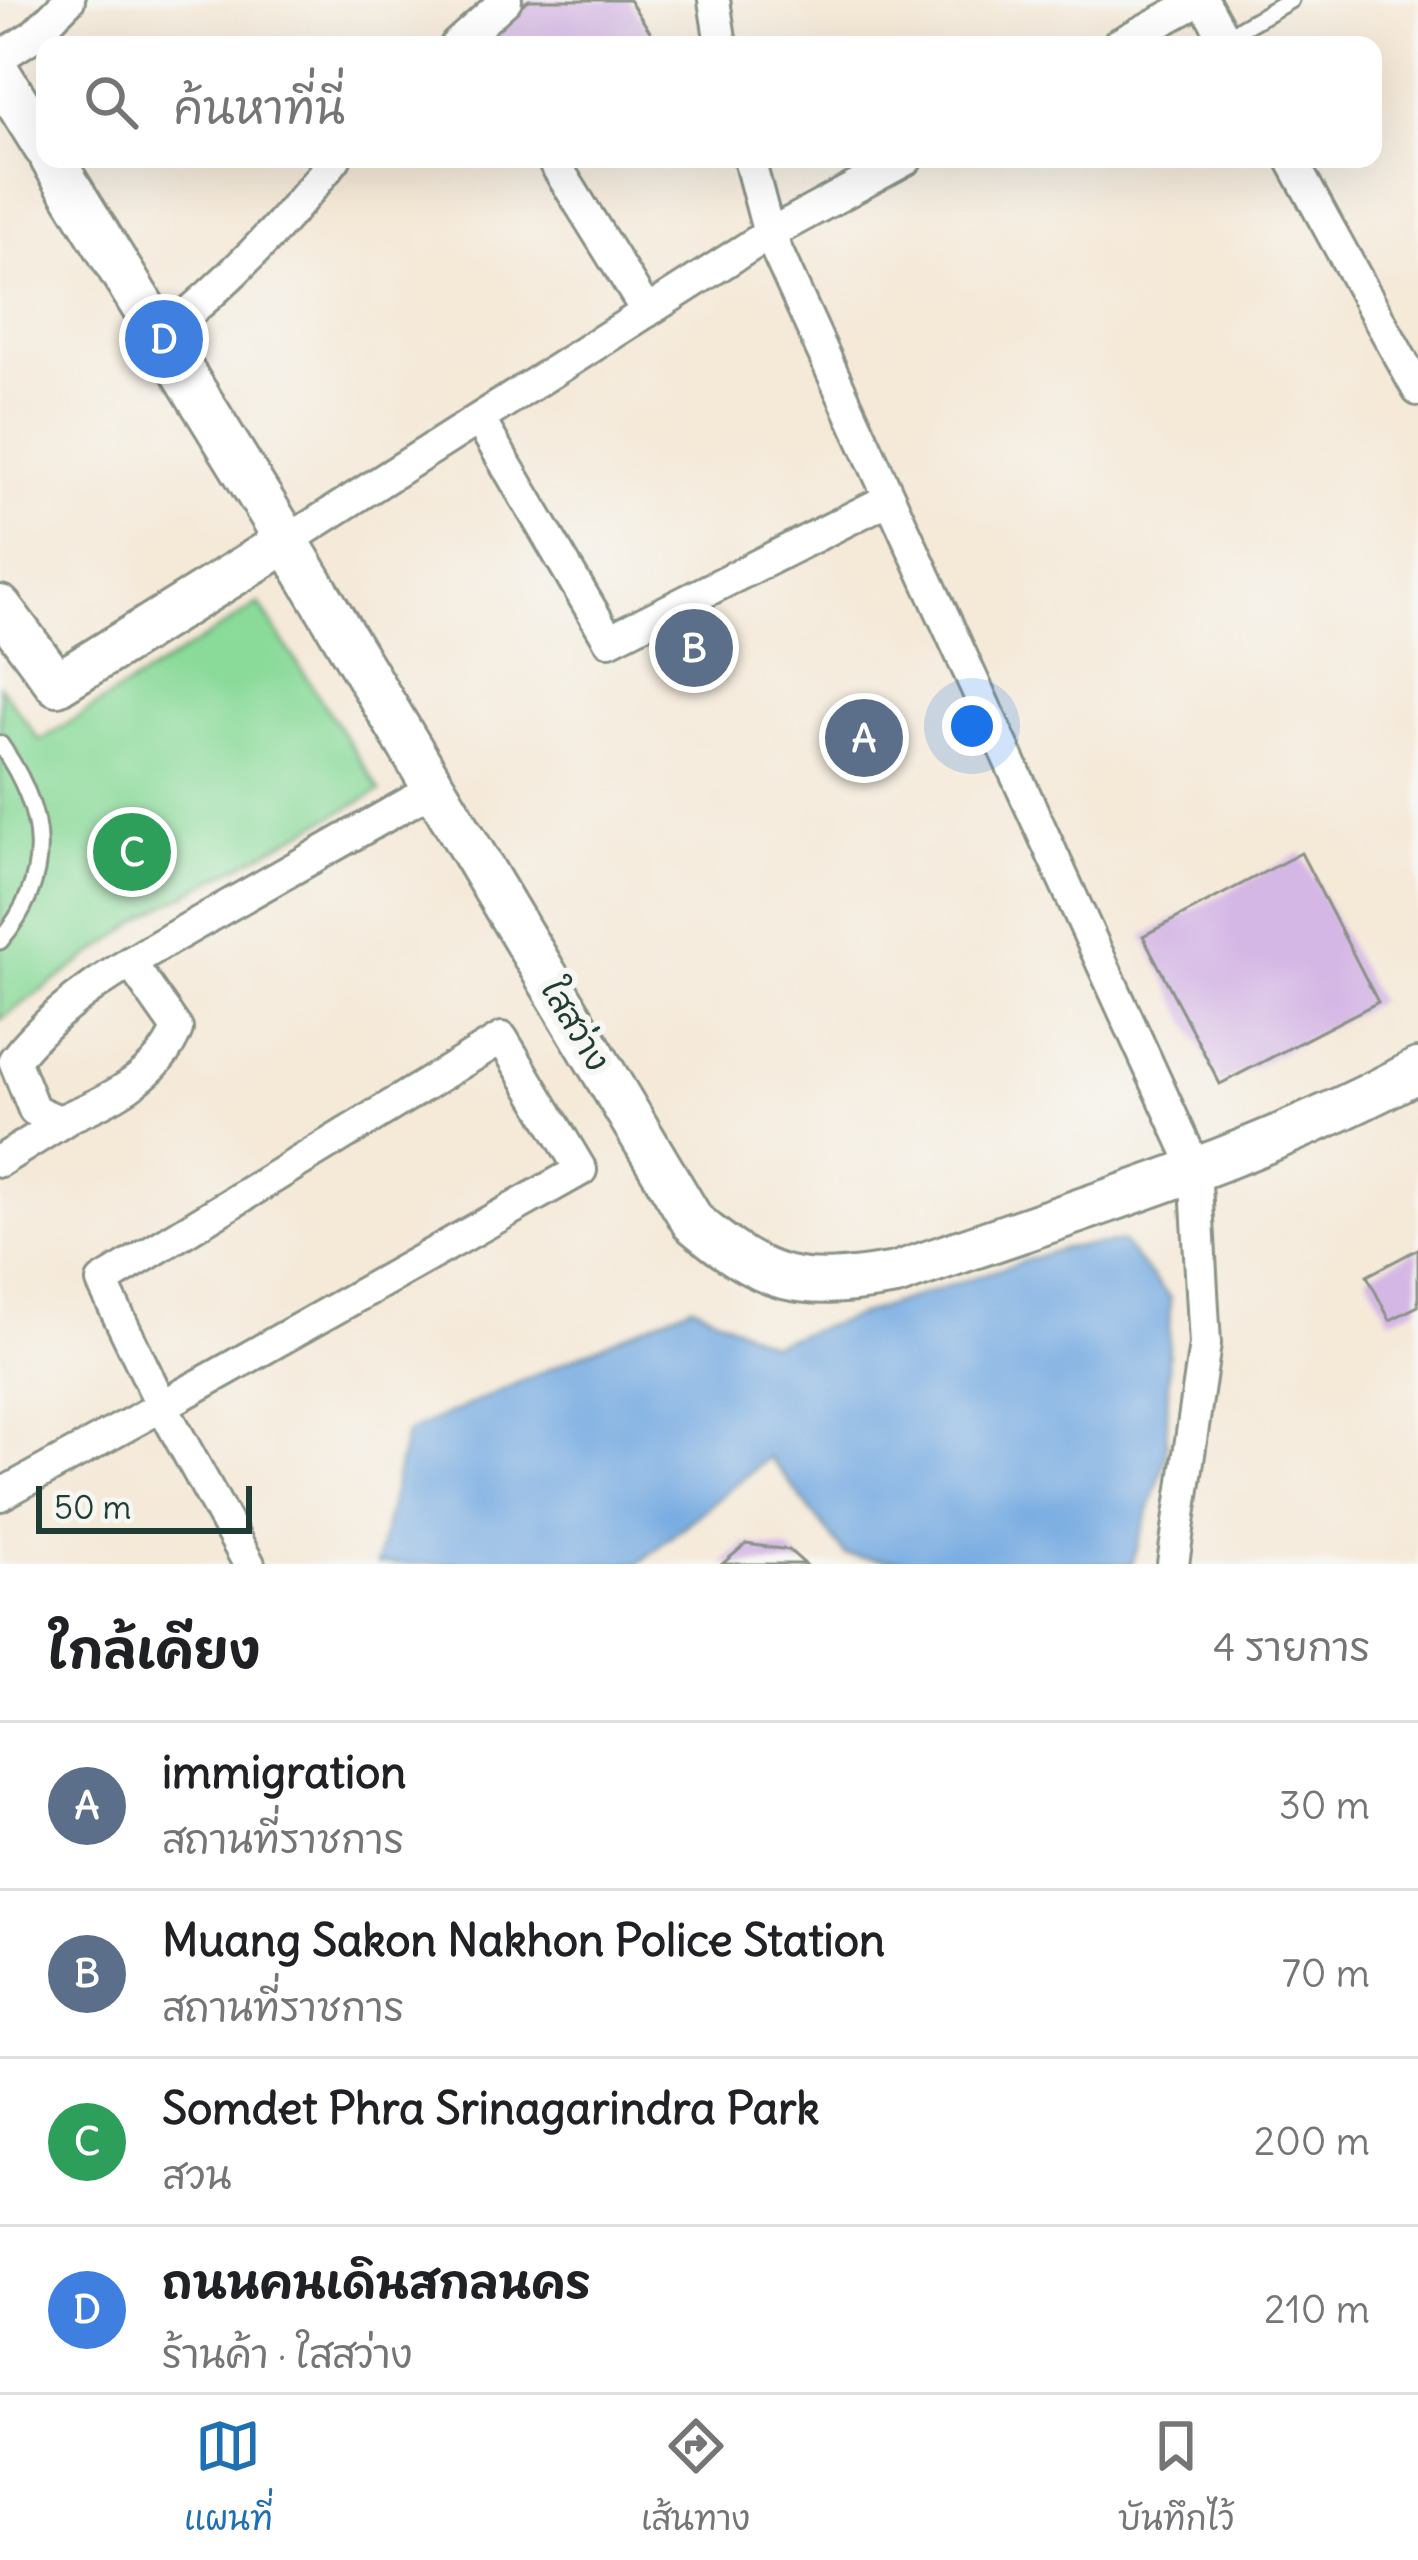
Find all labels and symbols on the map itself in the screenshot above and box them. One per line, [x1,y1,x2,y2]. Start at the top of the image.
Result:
pin: D [125,294,203,384]
pin: B [655,603,733,693]
pin: A [825,693,903,783]
your location [942,696,1002,756]
pin: C [93,807,171,897]
street label: ใสสว่าง [533,971,620,1078]
scale bar [36,1480,252,1533]

